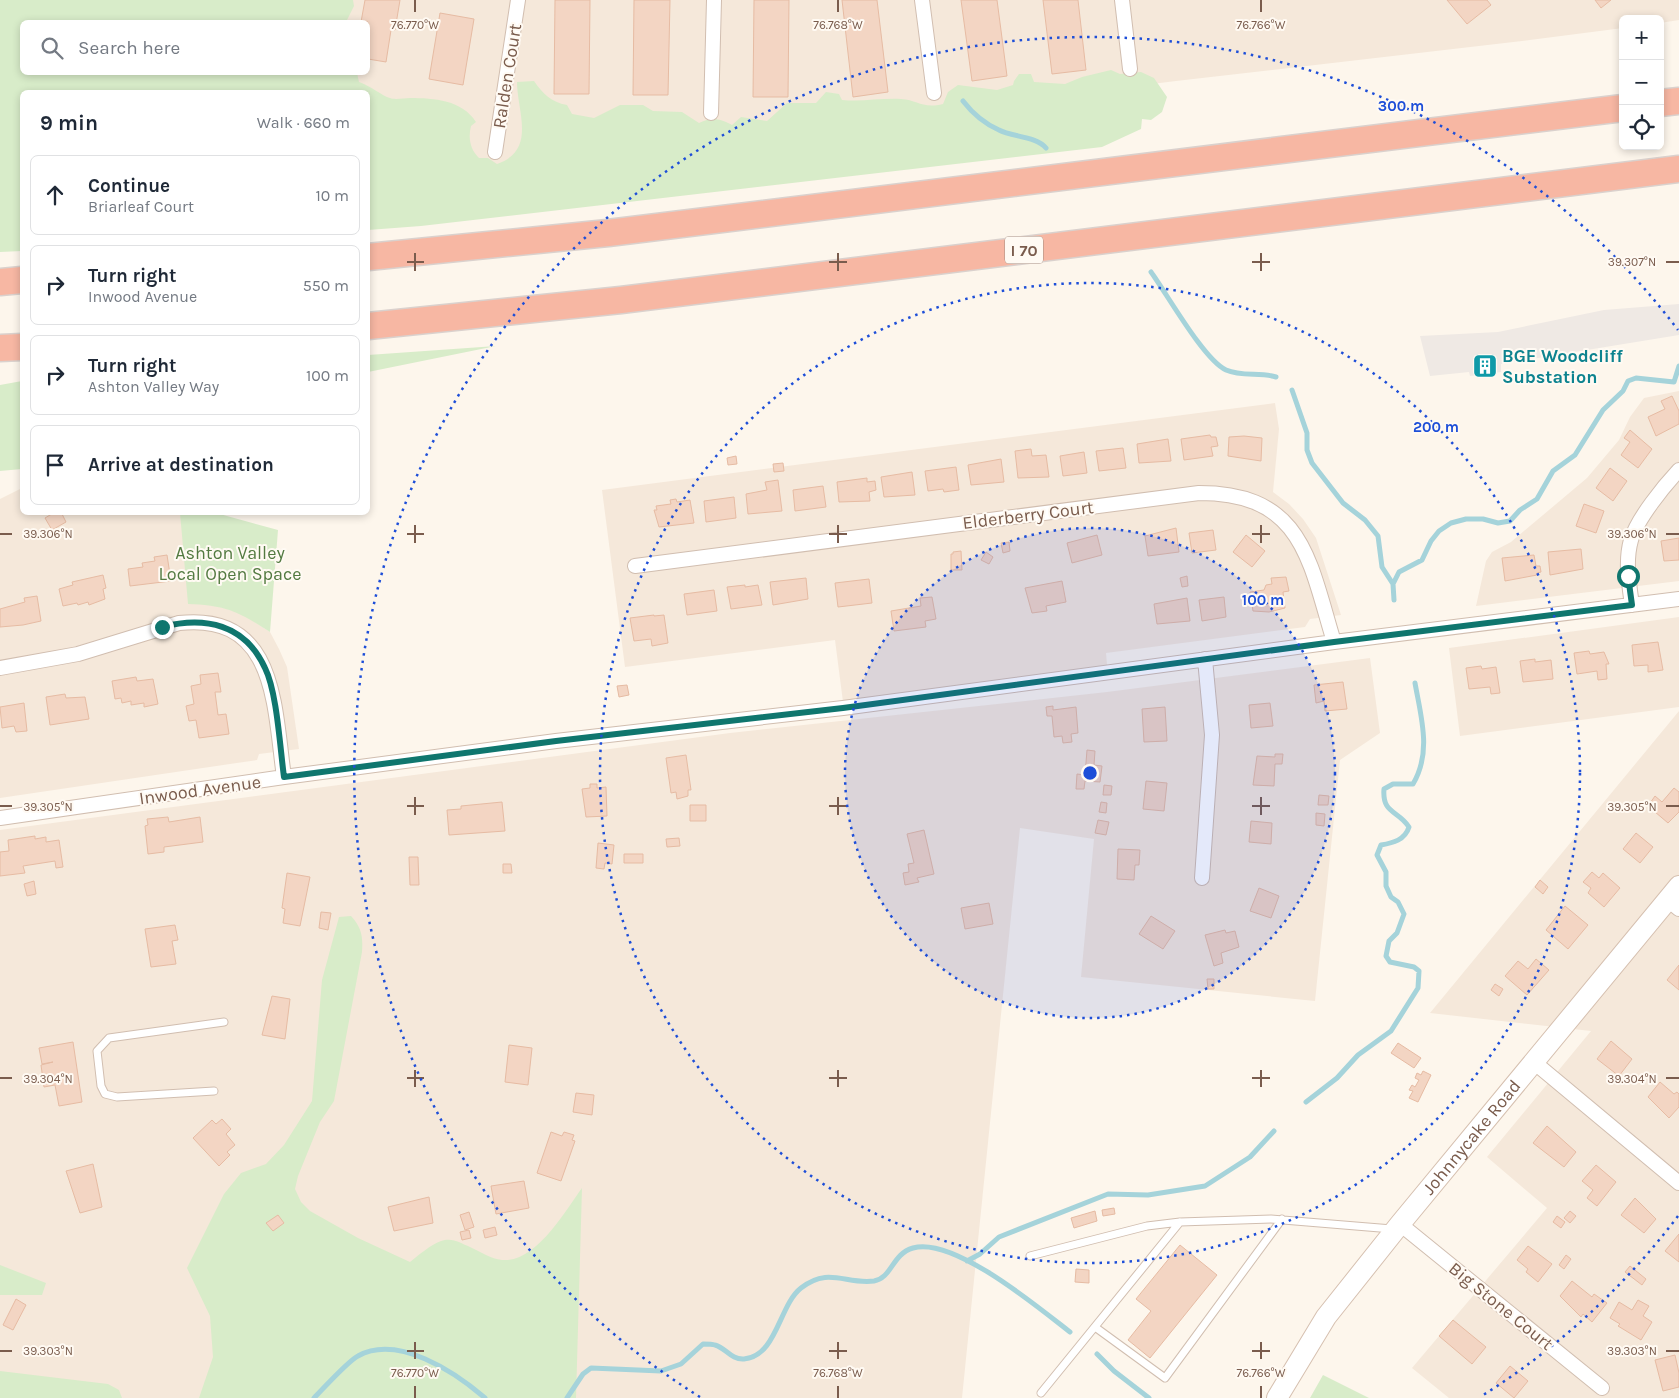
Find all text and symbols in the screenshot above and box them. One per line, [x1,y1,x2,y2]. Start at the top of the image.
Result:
map controls [1619,15,1664,150]
button: + [1619,15,1664,60]
text: 76.770°W [391,18,439,32]
text: 76.768°W [813,18,863,32]
text: 76.766°W [1237,18,1286,32]
search box [20,20,370,75]
street label: Ralden Court [488,22,526,130]
icon: search [38,34,66,62]
text: Search here [78,37,180,59]
button: − [1619,60,1664,105]
text: 300 m [1378,97,1424,115]
button: locate [1619,105,1664,150]
text: 9 min [40,111,98,135]
text: Walk · 660 m [257,113,350,132]
text: Continue [88,175,170,197]
icon: ahead [41,181,69,209]
text: 10 m [315,186,349,205]
text: Briarleaf Court [88,197,194,216]
road number: I 70 [1005,236,1043,264]
text: 39.307°N [1608,255,1656,269]
text: Turn right [88,265,177,287]
icon: right [41,271,69,299]
text: 550 m [303,276,349,295]
text: Inwood Avenue [88,287,197,306]
place label: BGE Woodcliff Substation [1502,345,1623,388]
building icon: BGE Woodcliff Substation [1472,353,1498,379]
text: Turn right [88,355,177,377]
icon: right [41,361,69,389]
text: 100 m [306,366,349,385]
text: Ashton Valley Way [88,377,219,396]
text: 200 m [1413,418,1459,436]
icon: arrive [41,451,69,479]
text: Arrive at destination [88,454,274,476]
street label: Elderberry Court [961,496,1095,534]
text: 39.306°N [23,527,73,541]
text: 39.306°N [1607,527,1657,541]
park label: Ashton Valley Local Open Space [158,542,302,585]
route start [1617,565,1640,588]
text: 100 m [1242,591,1284,609]
route end [151,616,174,639]
centre of rings [1081,764,1099,782]
street label: Inwood Avenue [138,771,262,809]
text: 39.305°N [23,800,73,814]
text: 39.305°N [1607,800,1657,814]
text: 39.304°N [23,1072,73,1086]
text: 39.304°N [1607,1072,1657,1086]
street label: Johnnycake Road [1418,1075,1525,1199]
street label: Big Stone Court [1444,1257,1558,1355]
text: 39.303°N [23,1344,73,1358]
text: 39.303°N [1607,1344,1657,1358]
text: 76.770°W [391,1366,439,1380]
text: 76.768°W [813,1366,863,1380]
text: 76.766°W [1237,1366,1286,1380]

